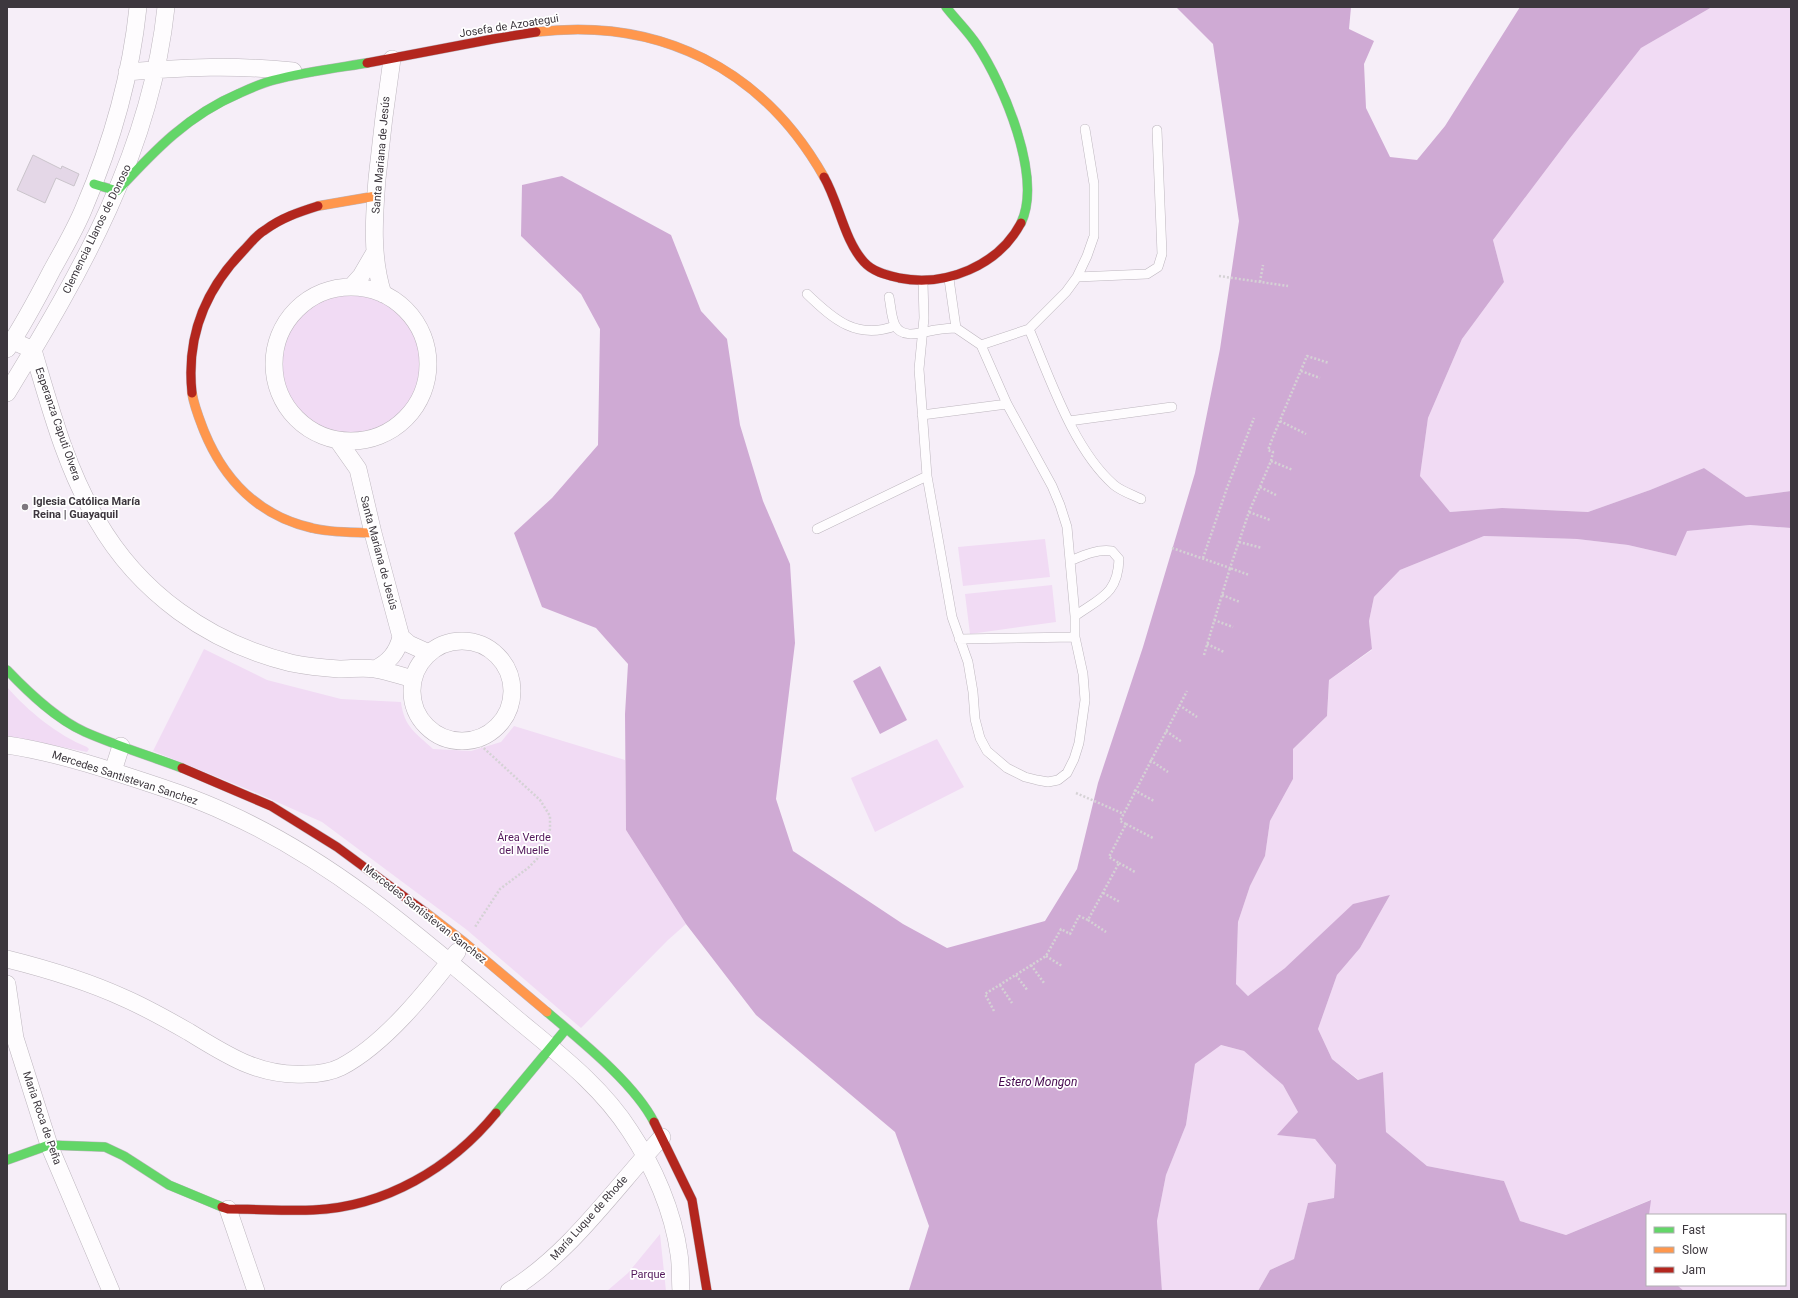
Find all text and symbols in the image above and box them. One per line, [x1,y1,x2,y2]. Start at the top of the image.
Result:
street label: Josefa de Azoategui [458,12,560,40]
street label: Santa Mariana de Jesús [369,95,393,214]
street label: Clemencia Llanos de Donoso [60,162,134,296]
street label: Esperanza Caputi Olvera [32,366,84,482]
street label: Santa Mariana de Jesús [357,494,401,612]
place label: Iglesia Católica María Reina | Guayaquil [33,495,140,521]
marker: Iglesia Católica María Reina | Guayaquil [20,502,30,512]
street label: Mercedes Santistevan Sanchez [50,748,200,808]
park label: Área Verde del Muelle [497,831,551,857]
street label: Mercedes Santistevan Sanchez [361,862,490,966]
street label: Maria Roca de Peña [20,1070,64,1166]
water label: Estero Mongon [999,1075,1077,1089]
street label: María Luque de Rhode [548,1173,631,1263]
legend [1646,1214,1786,1286]
text: Fast [1682,1223,1705,1237]
text: Slow [1682,1243,1708,1257]
text: Jam [1682,1263,1706,1277]
park label: Parque [631,1268,665,1281]

